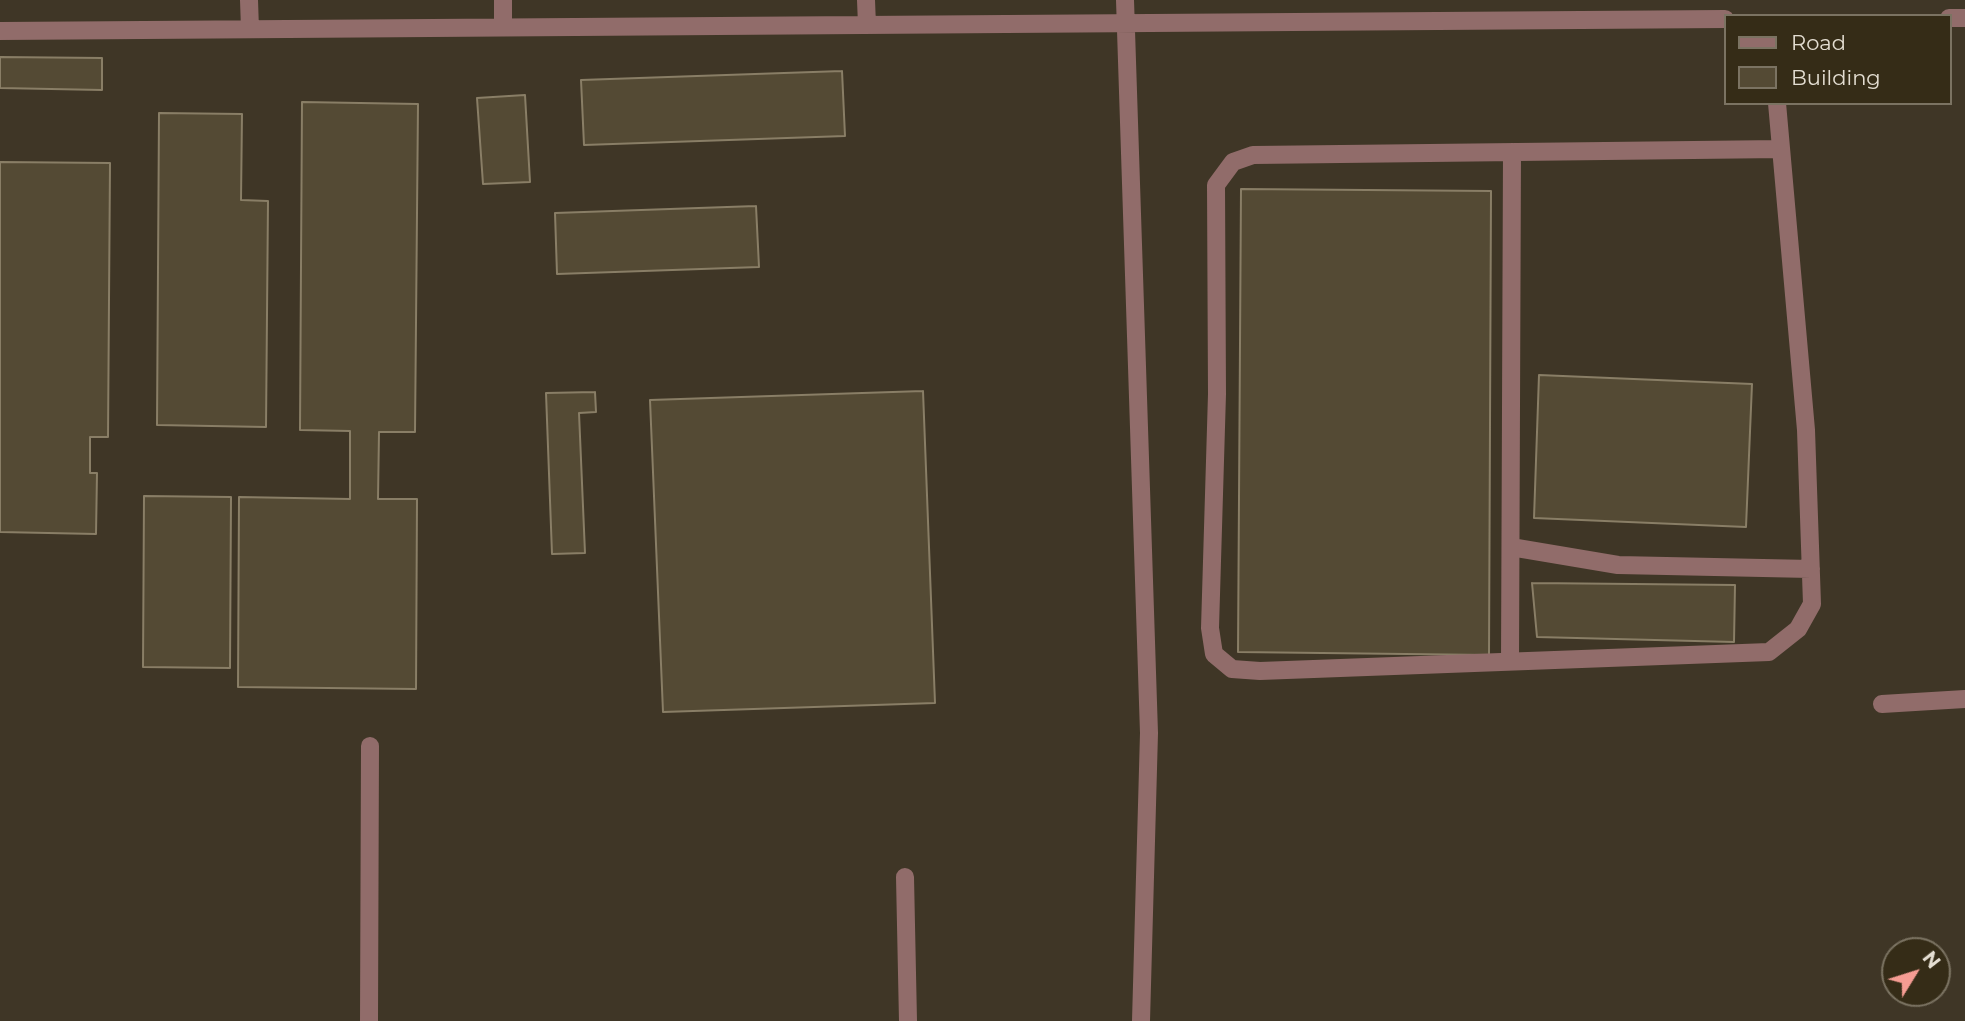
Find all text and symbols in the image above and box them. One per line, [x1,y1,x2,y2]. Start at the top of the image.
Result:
legend [1724,14,1951,105]
text: Road [1791,30,1846,55]
text: Building [1791,65,1881,90]
north arrow [1881,937,1951,1007]
text: N [1918,947,1945,973]

